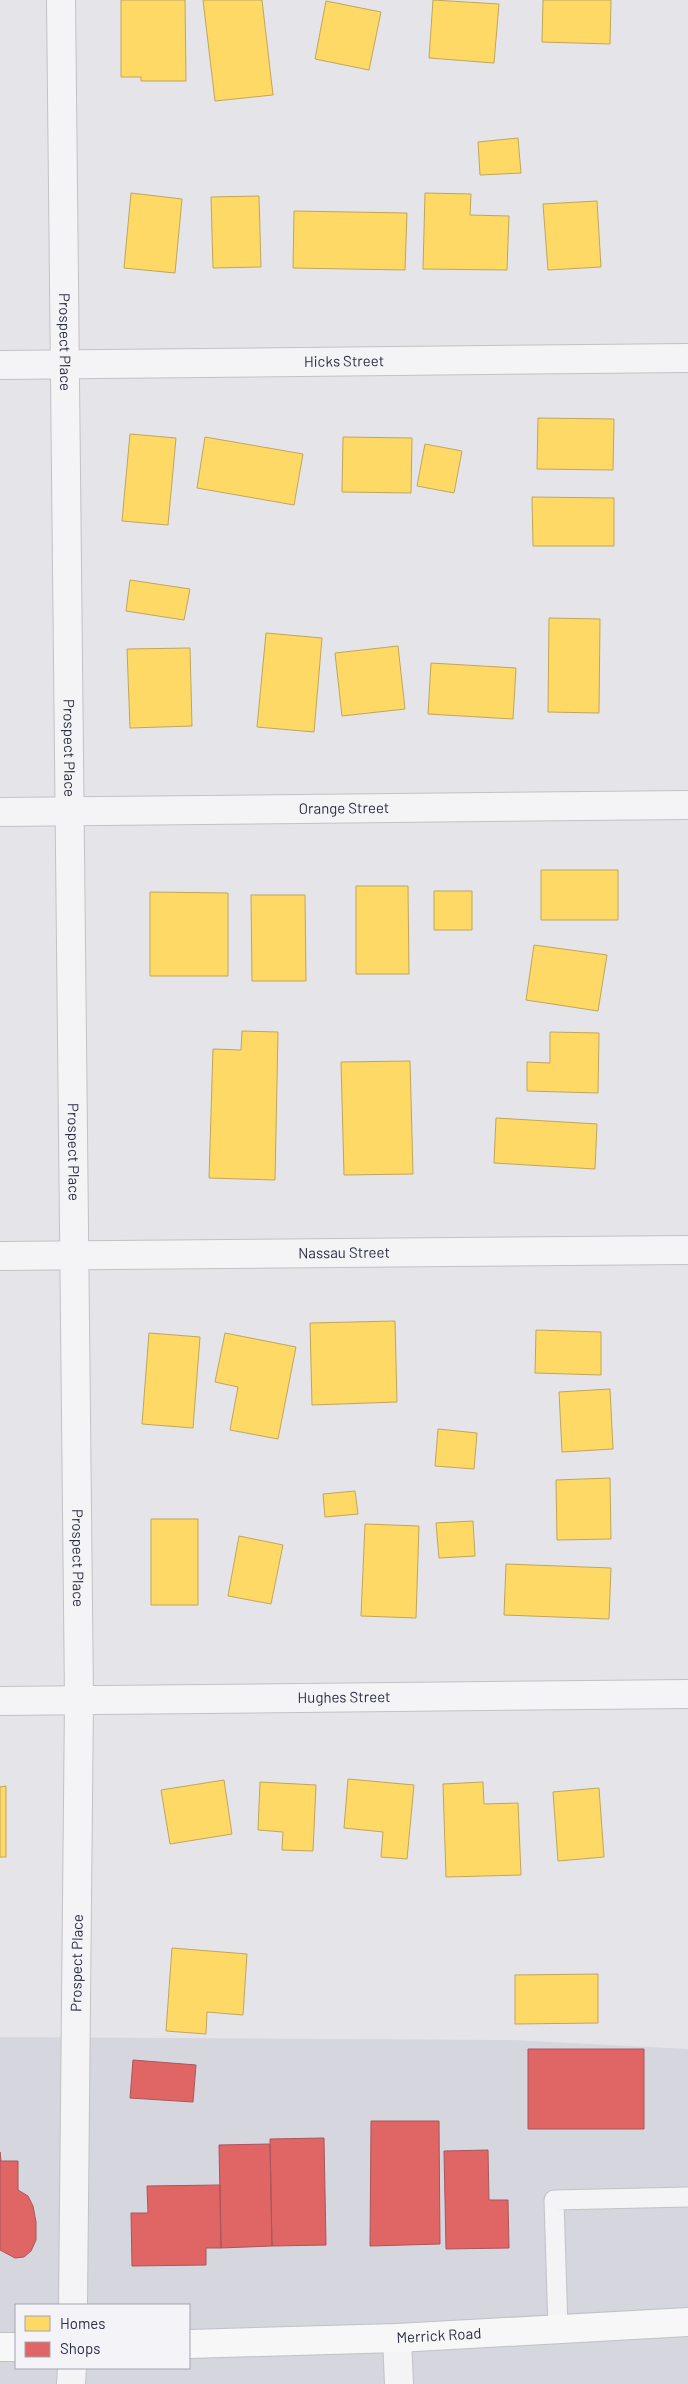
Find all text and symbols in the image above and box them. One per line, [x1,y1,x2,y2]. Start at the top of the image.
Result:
street label: Prospect Place [56,293,75,391]
street label: Hicks Street [304,351,384,370]
street label: Prospect Place [60,699,79,797]
street label: Orange Street [299,798,389,817]
street label: Prospect Place [65,1103,84,1201]
street label: Nassau Street [298,1243,390,1261]
street label: Prospect Place [69,1509,88,1607]
street label: Hughes Street [297,1687,391,1706]
street label: Prospect Place [66,1914,86,2012]
legend [15,2304,190,2369]
text: Homes [60,2314,105,2332]
street label: Merrick Road [396,2323,482,2346]
text: Shops [60,2339,100,2357]

